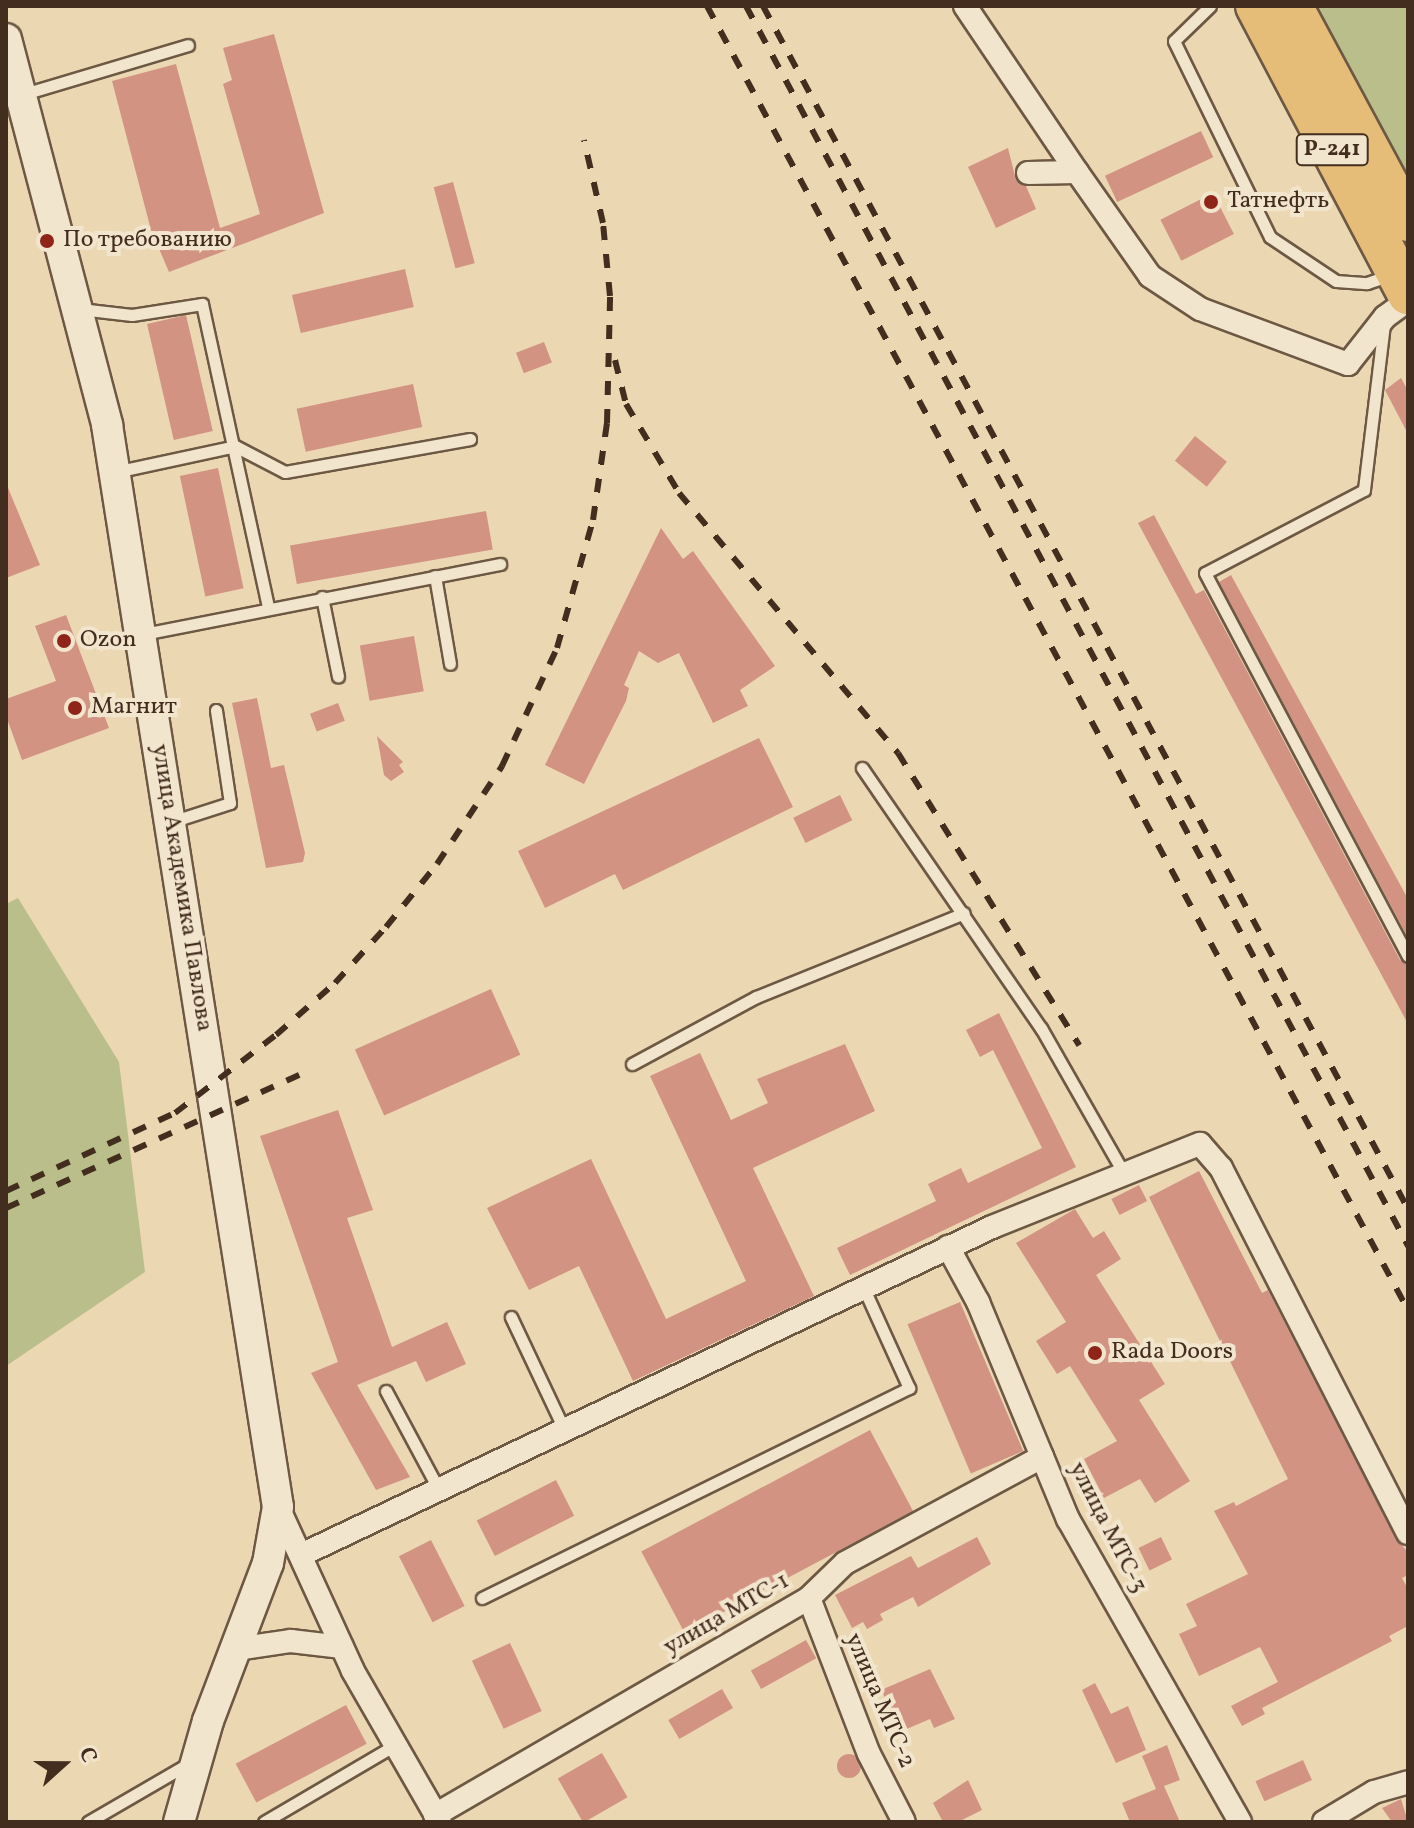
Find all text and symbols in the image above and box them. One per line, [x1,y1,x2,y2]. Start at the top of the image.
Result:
road number: Р-241 [1294,132,1370,168]
place label: Татнефть [1227,188,1329,216]
marker: Татнефть [1202,193,1220,211]
place label: По требованию [63,227,233,255]
marker: По требованию [38,232,56,250]
place label: Ozon [80,627,137,655]
marker: Ozon [55,632,73,650]
place label: Магнит [91,694,177,722]
marker: Магнит [66,699,84,717]
street label: улица Академика Павлова [144,742,218,1034]
place label: Rada Doors [1111,1339,1233,1367]
marker: Rada Doors [1086,1344,1104,1362]
street label: улица МТС-3 [1062,1458,1152,1598]
street label: улица МТС-1 [659,1567,795,1663]
street label: улица МТС-2 [838,1629,920,1773]
north arrow [24,1724,104,1804]
text: С [70,1743,104,1767]

